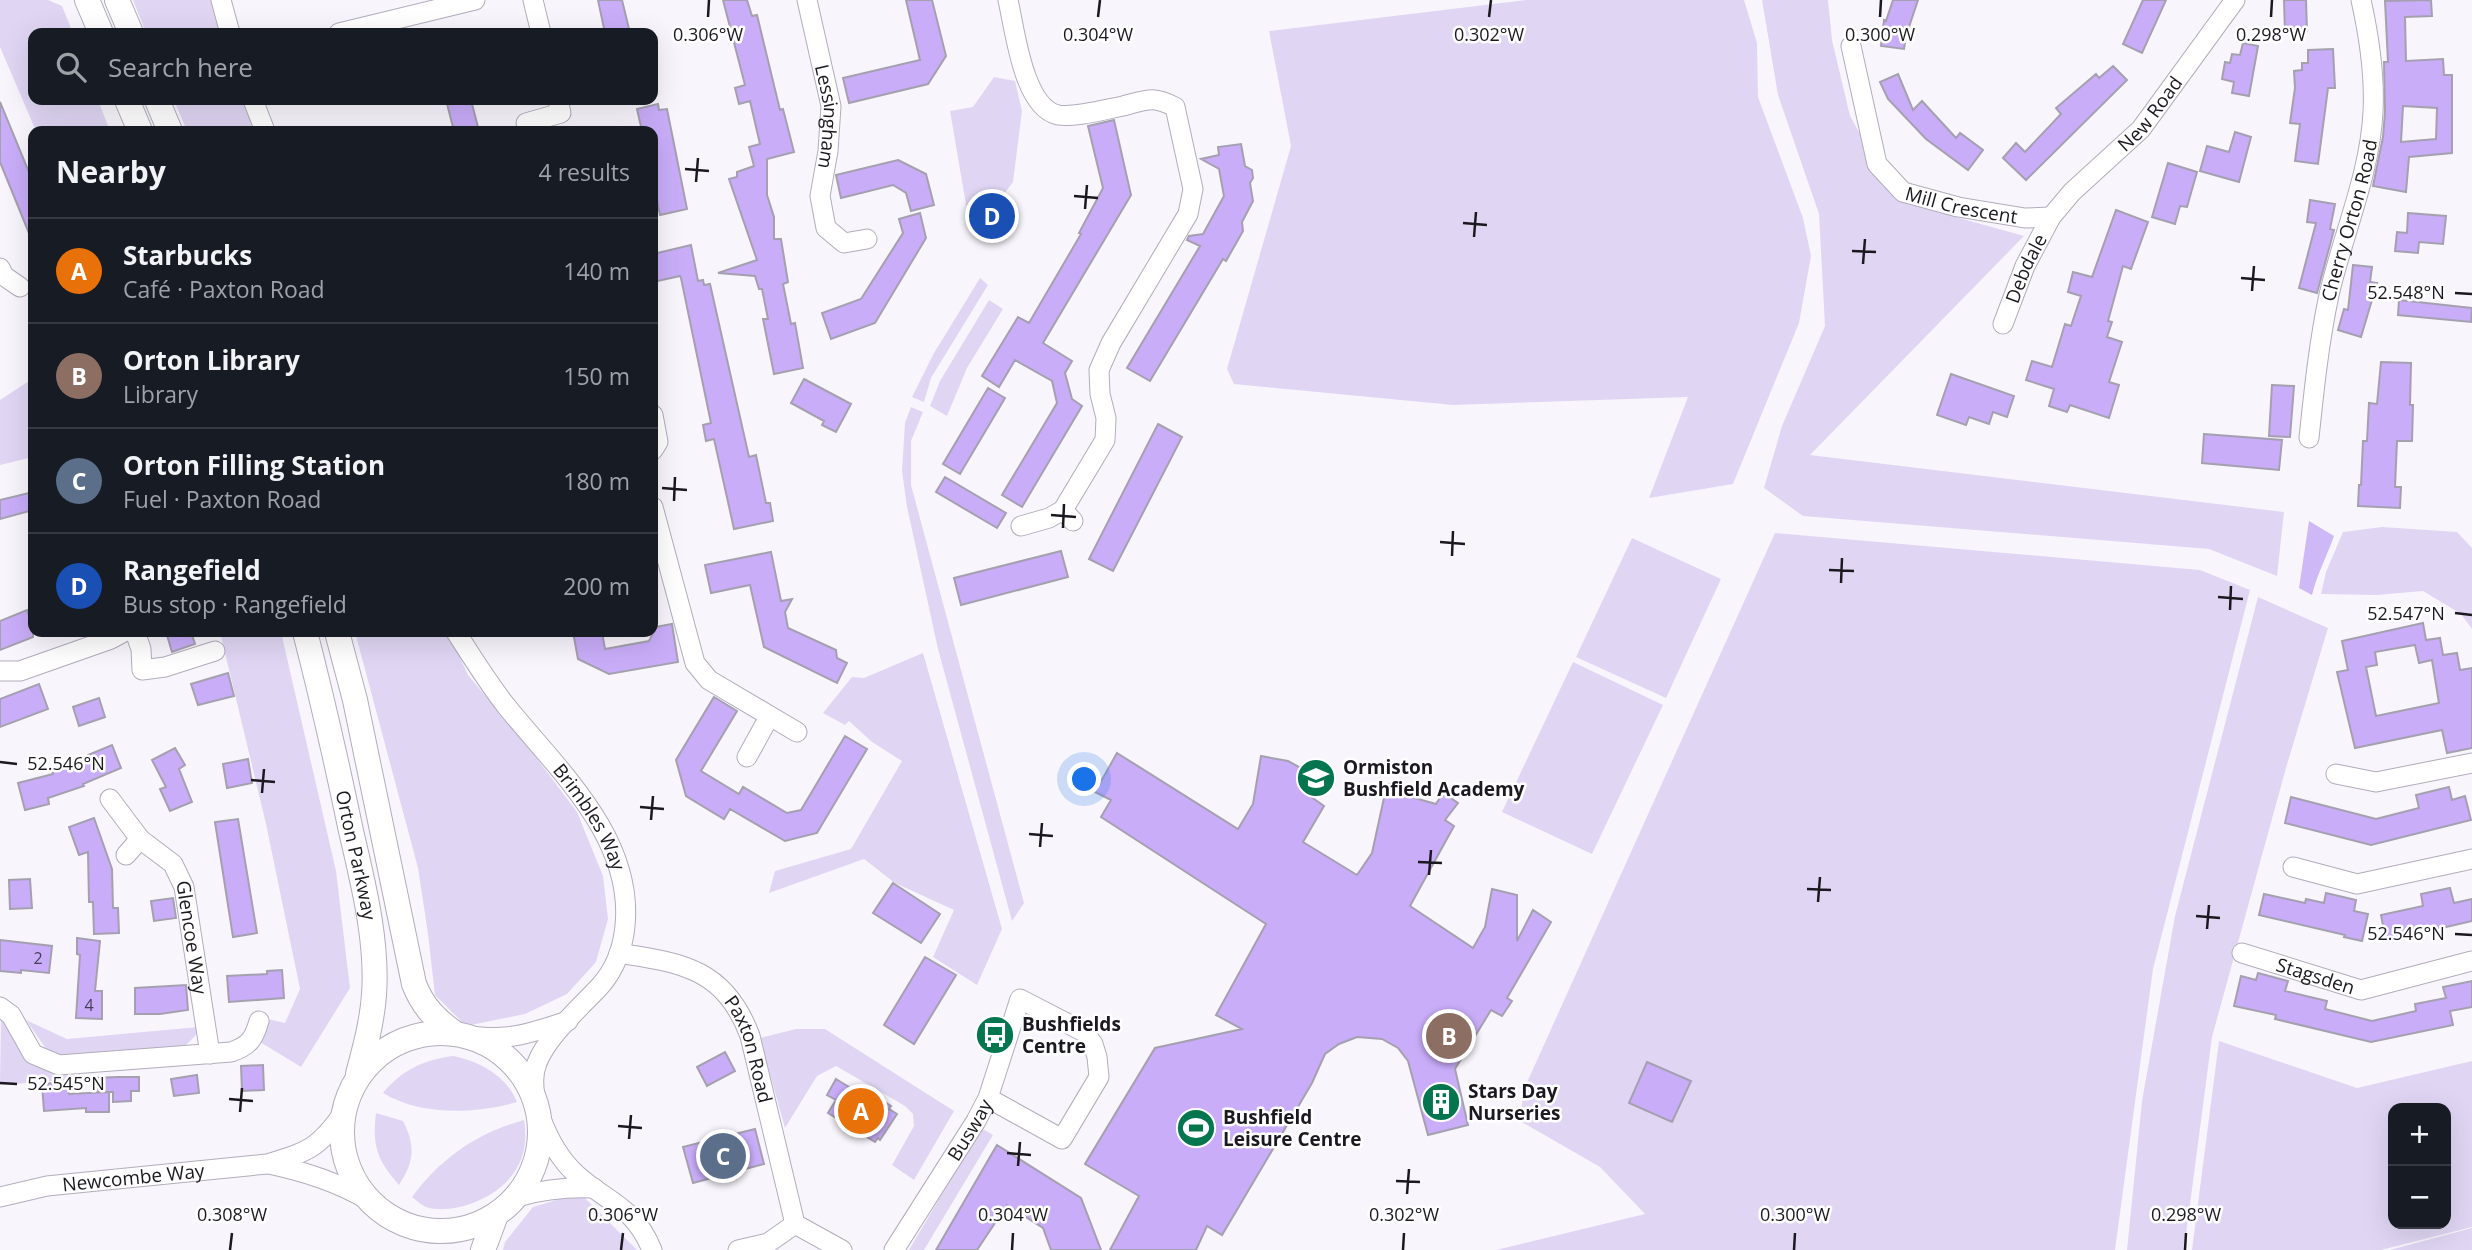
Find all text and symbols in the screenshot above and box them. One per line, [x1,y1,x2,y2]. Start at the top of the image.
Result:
text: 0.306°W [673,22,743,46]
text: 0.304°W [1063,22,1133,46]
text: 0.302°W [1454,22,1524,46]
text: 0.300°W [1845,22,1915,46]
text: 0.298°W [2236,22,2306,46]
search box [28,28,658,105]
icon: search [52,48,90,86]
text: Search here [108,49,253,85]
street label: Lessingham [809,62,844,171]
street label: New Road [2112,71,2188,157]
street label: Cherry Orton Road [2315,137,2383,304]
text: Nearby [56,151,166,192]
text: 4 results [539,156,630,188]
street label: Mill Crescent [1902,180,2020,230]
pin: D [969,190,1015,242]
street label: Debdale [1999,229,2053,307]
text: Starbucks [123,237,252,273]
text: A [71,255,87,287]
text: 140 m [563,255,630,287]
text: Café · Paxton Road [123,273,325,305]
text: 52.548°N [2367,280,2445,304]
text: Orton Library [123,342,300,378]
text: B [71,360,87,392]
text: 150 m [563,360,630,392]
text: Library [123,378,198,410]
text: Orton Filling Station [123,447,385,483]
text: C [72,465,86,497]
text: 180 m [563,465,630,497]
text: Fuel · Paxton Road [123,483,321,515]
text: Rangefield [123,552,261,588]
text: D [70,570,88,602]
text: 200 m [563,570,630,602]
text: Bus stop · Rangefield [123,588,347,620]
text: 52.547°N [2367,601,2445,625]
text: 52.546°N [27,751,105,775]
place label: Ormiston Bushfield Academy [1343,754,1525,802]
school or university icon: Ormiston Bushfield Academy [1295,757,1337,799]
street label: Brimbles Way [547,758,632,874]
your location [1067,762,1101,796]
street label: Orton Parkway [330,788,383,922]
street label: Glencoe Way [170,879,214,997]
text: 52.546°N [2367,921,2445,945]
house number: 2 [33,947,43,969]
street label: Stagsden [2273,951,2358,1000]
street label: Paxton Road [719,990,779,1105]
house number: 4 [84,994,94,1016]
pin: B [1426,1010,1472,1062]
place label: Bushfields Centre [1022,1011,1121,1059]
bus stop icon: Bushfields Centre [974,1014,1016,1056]
text: 52.545°N [27,1071,105,1095]
place label: Stars Day Nurseries [1468,1078,1560,1126]
building icon: Stars Day Nurseries [1420,1081,1462,1123]
pin: A [838,1085,884,1137]
street label: Busway [941,1094,998,1166]
map controls [2388,1103,2451,1229]
button: + [2388,1103,2451,1166]
place label: Bushfield Leisure Centre [1223,1104,1361,1152]
sports icon: Bushfield Leisure Centre [1175,1107,1217,1149]
pin: C [700,1130,746,1182]
street label: Newcombe Way [61,1157,206,1197]
button: − [2388,1166,2451,1229]
text: 0.308°W [197,1202,267,1226]
text: 0.306°W [588,1202,658,1226]
text: 0.304°W [978,1202,1048,1226]
text: 0.302°W [1369,1202,1439,1226]
text: 0.300°W [1760,1202,1830,1226]
text: 0.298°W [2151,1202,2221,1226]

